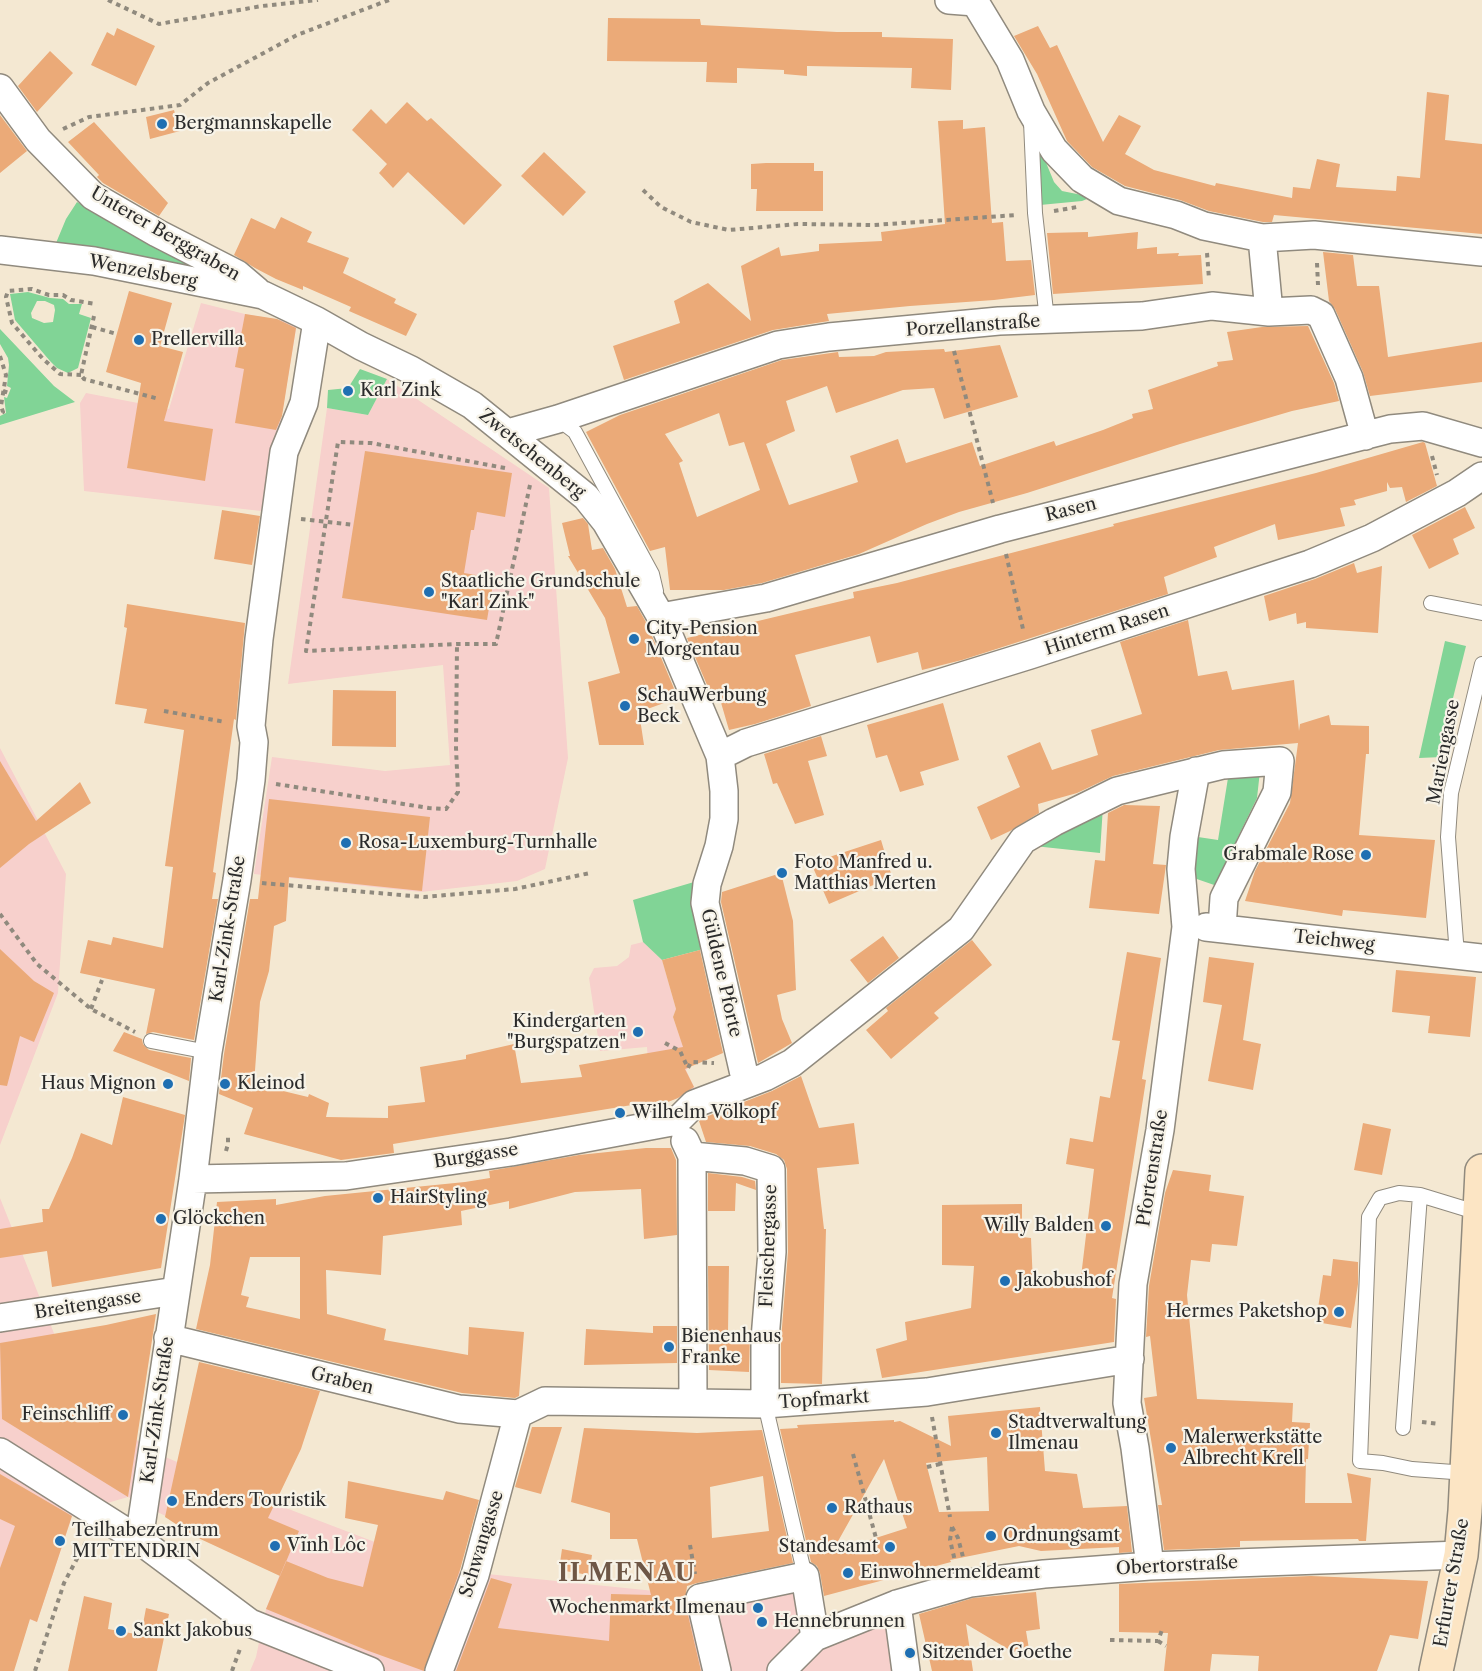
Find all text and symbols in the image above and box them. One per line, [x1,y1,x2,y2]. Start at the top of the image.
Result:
place label: Bergmannskapelle [174,113,332,135]
marker: Bergmannskapelle [155,117,169,131]
street label: Unterer Berggraben [86,182,244,286]
street label: Wenzelsberg [87,251,199,293]
street label: Porzellanstraße [905,311,1041,341]
place label: Prellervilla [151,329,244,351]
marker: Prellervilla [132,333,146,347]
place label: Karl Zink [360,380,441,402]
marker: Karl Zink [341,384,355,398]
street label: Zwetschenberg [475,405,589,503]
street label: Rasen [1043,493,1099,527]
place label: Staatliche Grundschule "Karl Zink" [441,571,640,614]
marker: Staatliche Grundschule "Karl Zink" [422,585,436,599]
street label: Hinterm Rasen [1042,600,1172,660]
place label: City-Pension Morgentau [646,618,758,660]
marker: City-Pension Morgentau [627,632,641,646]
place label: SchauWerbung Beck [637,685,766,728]
street label: Mariengasse [1423,698,1465,806]
marker: SchauWerbung Beck [618,699,632,713]
place label: Rosa-Luxemburg-Turnhalle [358,832,597,854]
marker: Rosa-Luxemburg-Turnhalle [339,836,353,850]
place label: Grabmale Rose [1223,844,1354,866]
marker: Grabmale Rose [1359,848,1373,862]
place label: Foto Manfred u. Matthias Merten [794,852,936,894]
street label: Karl-Zink-Straße [206,854,250,1004]
marker: Foto Manfred u. Matthias Merten [775,866,789,880]
street label: Güldene Pforte [696,907,746,1039]
street label: Teichweg [1292,926,1376,956]
place label: Kindergarten "Burgspatzen" [507,1011,626,1054]
marker: Kindergarten "Burgspatzen" [631,1025,645,1039]
place label: Haus Mignon [41,1073,156,1095]
place label: Kleinod [237,1073,305,1095]
marker: Haus Mignon [161,1077,175,1091]
marker: Kleinod [218,1077,232,1091]
place label: Wilhelm Völkopf [632,1102,777,1124]
marker: Wilhelm Völkopf [613,1106,627,1120]
street label: Pfortenstraße [1133,1108,1173,1228]
street label: Burggasse [432,1139,520,1173]
street label: Fleischergasse [756,1184,782,1308]
place label: HairStyling [390,1187,486,1209]
marker: HairStyling [371,1191,385,1205]
place label: Glöckchen [173,1208,265,1230]
marker: Glöckchen [154,1212,168,1226]
place label: Willy Balden [984,1215,1094,1237]
marker: Willy Balden [1099,1219,1113,1233]
place label: Jakobushof [1017,1270,1112,1292]
marker: Jakobushof [998,1274,1012,1288]
street label: Breitengasse [33,1286,143,1324]
place label: Hermes Paketshop [1166,1301,1327,1323]
marker: Hermes Paketshop [1332,1305,1346,1319]
place label: Bienenhaus Franke [681,1326,781,1368]
street label: Karl-Zink-Straße [137,1335,179,1485]
marker: Bienenhaus Franke [662,1340,676,1354]
street label: Graben [308,1363,376,1399]
street label: Topfmarkt [778,1386,870,1414]
place label: Feinschliff [21,1404,111,1426]
marker: Feinschliff [116,1408,130,1422]
place label: Stadtverwaltung Ilmenau [1008,1412,1146,1454]
marker: Stadtverwaltung Ilmenau [989,1426,1003,1440]
place label: Malerwerkstätte Albrecht Krell [1183,1427,1322,1470]
marker: Malerwerkstätte Albrecht Krell [1164,1441,1178,1455]
street label: Schwangasse [455,1488,509,1600]
place label: Enders Touristik [184,1490,326,1512]
marker: Enders Touristik [165,1494,179,1508]
place label: Rathaus [844,1497,913,1519]
marker: Rathaus [825,1501,839,1515]
street label: Erfurter Straße [1430,1517,1474,1649]
place label: Teilhabezentrum MITTENDRIN [72,1520,219,1562]
place label: Ordnungsamt [1003,1525,1120,1547]
marker: Ordnungsamt [984,1529,998,1543]
marker: Teilhabezentrum MITTENDRIN [53,1534,67,1548]
place label: Vĩnh Lôc [287,1535,366,1557]
place label: Standesamt [779,1536,878,1558]
marker: Vĩnh Lôc [268,1539,282,1553]
marker: Standesamt [883,1540,897,1554]
street label: Obertorstraße [1115,1552,1239,1580]
district label: ILMENAU [558,1560,696,1588]
place label: Einwohnermeldeamt [860,1562,1040,1584]
marker: Einwohnermeldeamt [841,1566,855,1580]
place label: Wochenmarkt Ilmenau [549,1597,746,1619]
marker: Wochenmarkt Ilmenau [751,1601,765,1615]
place label: Hennebrunnen [774,1611,905,1633]
marker: Hennebrunnen [755,1615,769,1629]
place label: Sankt Jakobus [133,1620,252,1642]
marker: Sankt Jakobus [114,1624,128,1638]
place label: Sitzender Goethe [922,1642,1072,1664]
marker: Sitzender Goethe [903,1646,917,1660]

